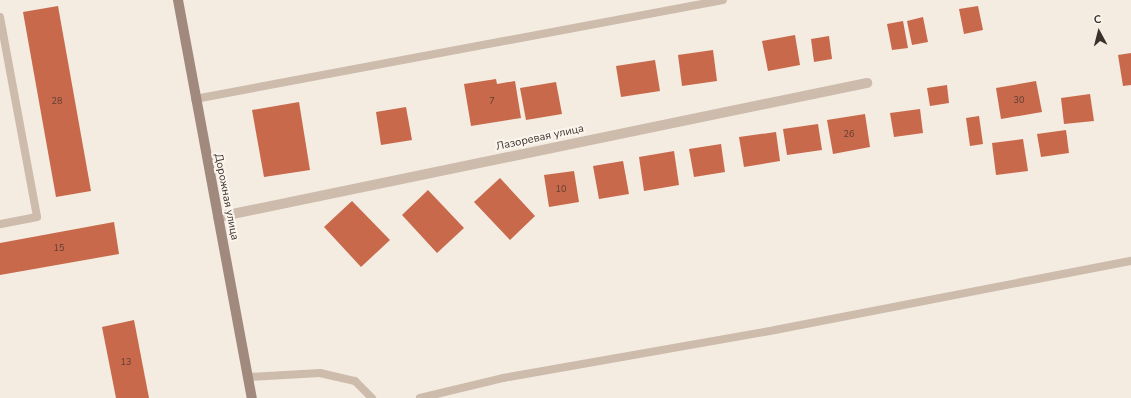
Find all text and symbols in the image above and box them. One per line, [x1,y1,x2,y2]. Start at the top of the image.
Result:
north arrow [1079,12,1119,52]
text: С [1093,12,1102,27]
house number: 30 [1014,95,1024,105]
house number: 28 [52,96,62,106]
house number: 7 [489,96,495,106]
street label: Лазоревая улица [495,122,585,154]
house number: 26 [844,129,854,139]
street label: Дорожная улица [211,153,241,241]
house number: 10 [556,184,566,194]
house number: 15 [54,243,64,253]
house number: 13 [121,357,131,367]

